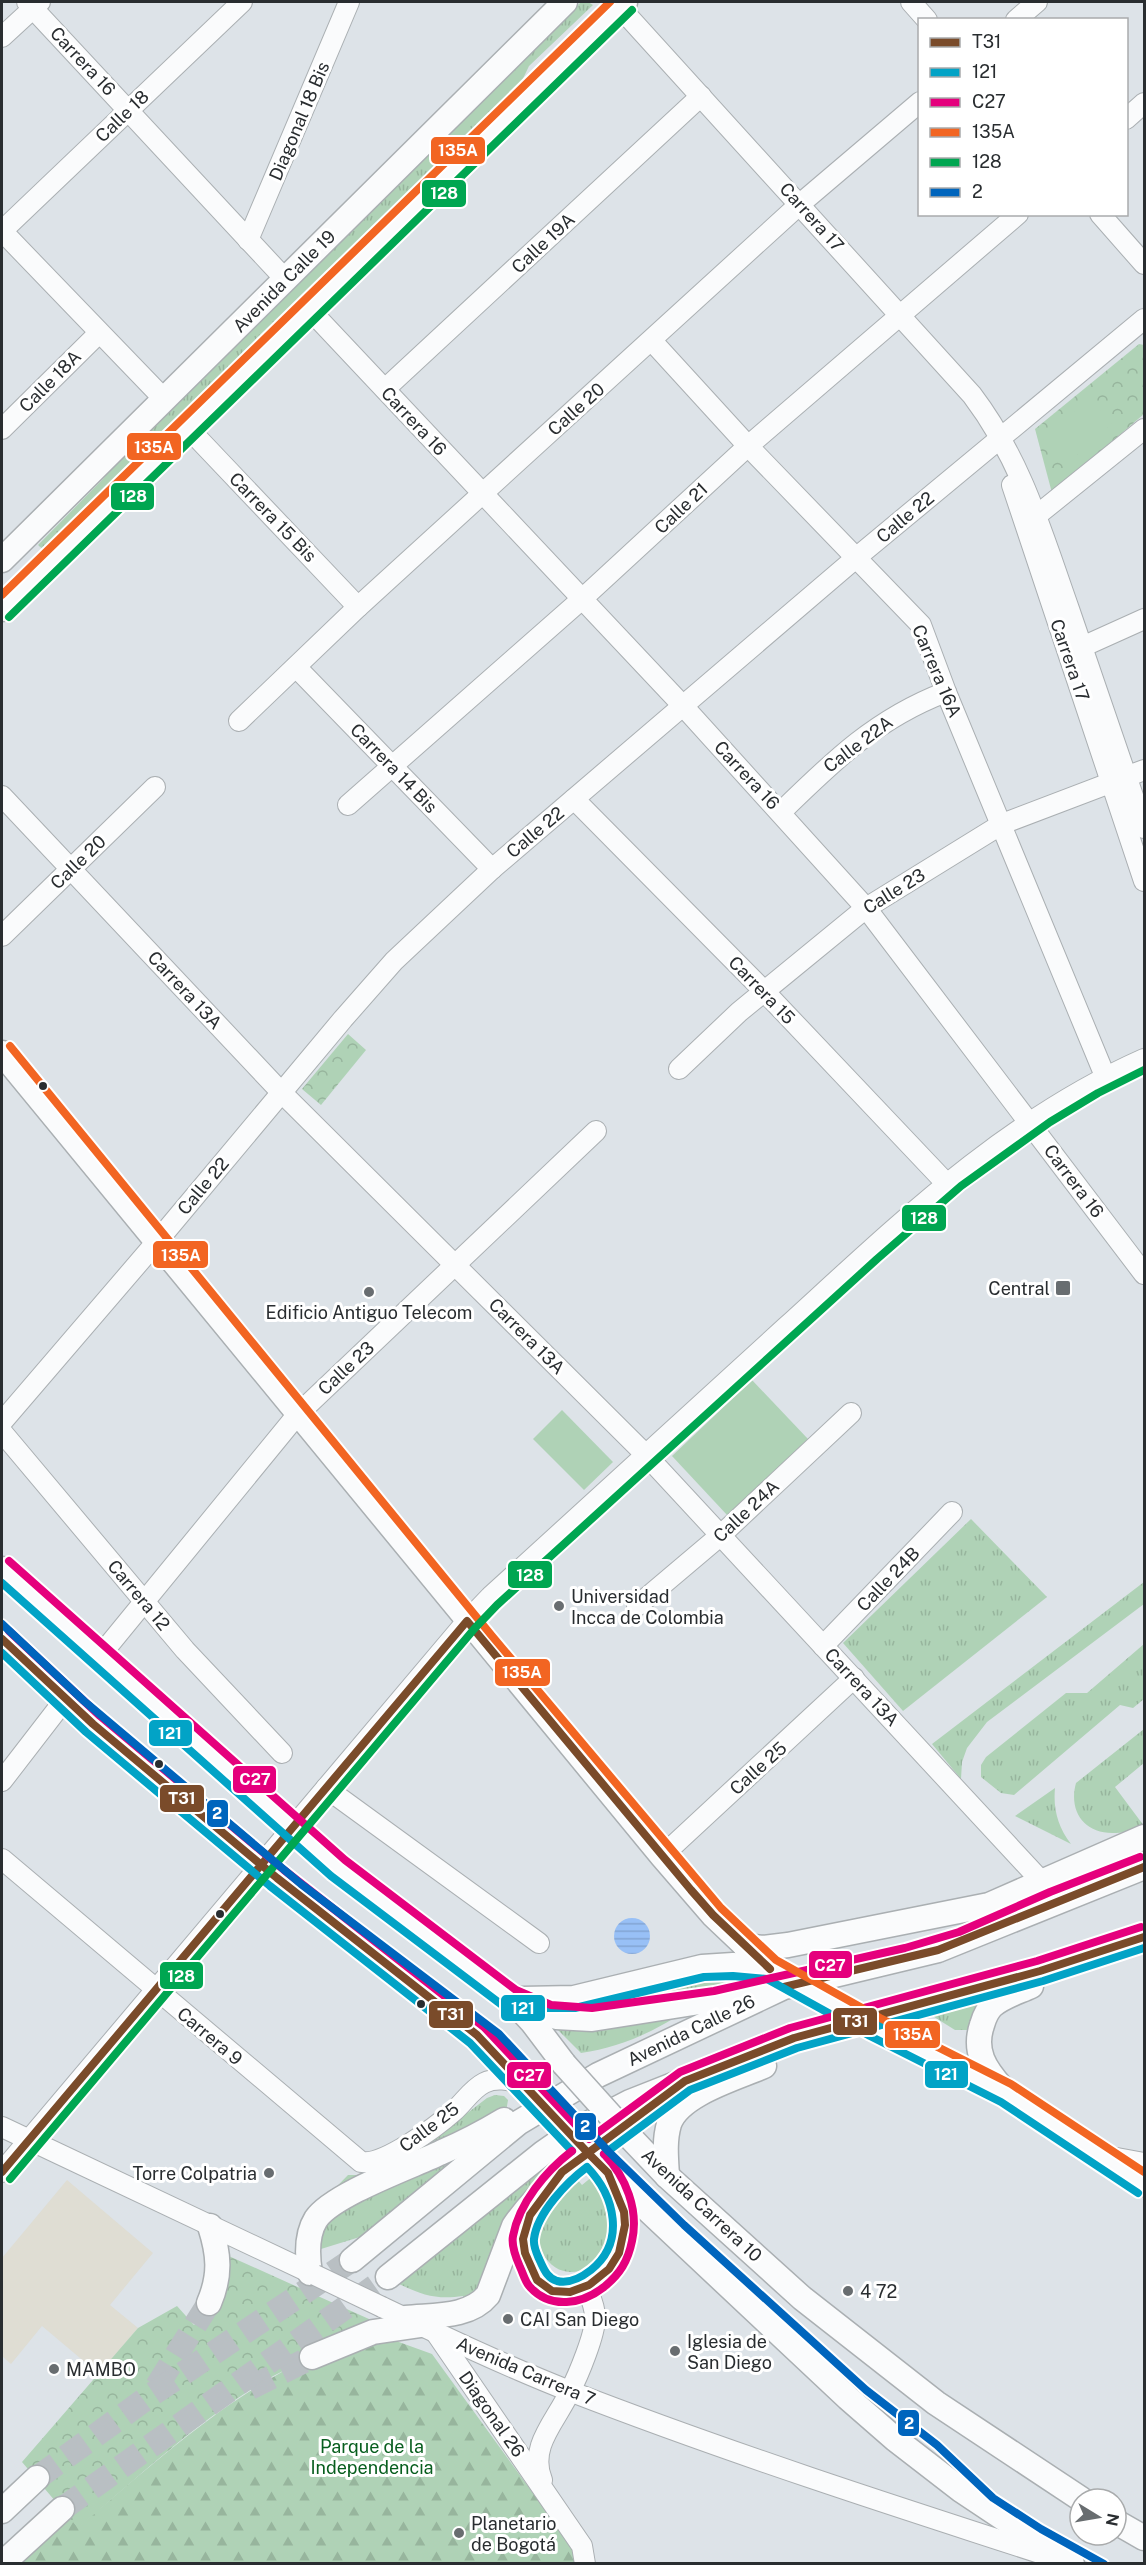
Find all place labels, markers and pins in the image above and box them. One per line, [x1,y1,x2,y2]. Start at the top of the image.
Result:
unlabelled marker [37,1080,49,1092]
place label: Central [988,1278,1050,1299]
marker: Central [1054,1279,1072,1297]
marker: Edificio Antiguo Telecom [362,1285,376,1299]
place label: Edificio Antiguo Telecom [266,1302,472,1323]
place label: Universidad Incca de Colombia [571,1586,724,1628]
marker: Universidad Incca de Colombia [552,1599,566,1613]
unlabelled marker [153,1758,165,1770]
unlabelled marker [214,1908,226,1920]
unlabelled marker [415,1998,427,2010]
place label: Torre Colpatria [132,2163,257,2184]
marker: Torre Colpatria [262,2166,276,2180]
place label: 4 72 [860,2281,897,2302]
marker: 4 72 [841,2284,855,2298]
place label: CAI San Diego [520,2309,639,2330]
marker: CAI San Diego [501,2312,515,2326]
place label: Iglesia de San Diego [687,2331,772,2373]
marker: Iglesia de San Diego [668,2344,682,2358]
place label: MAMBO [66,2359,136,2380]
marker: MAMBO [47,2362,61,2376]
place label: Planetario de Bogotá [471,2513,557,2555]
marker: Planetario de Bogotá [452,2526,466,2540]

